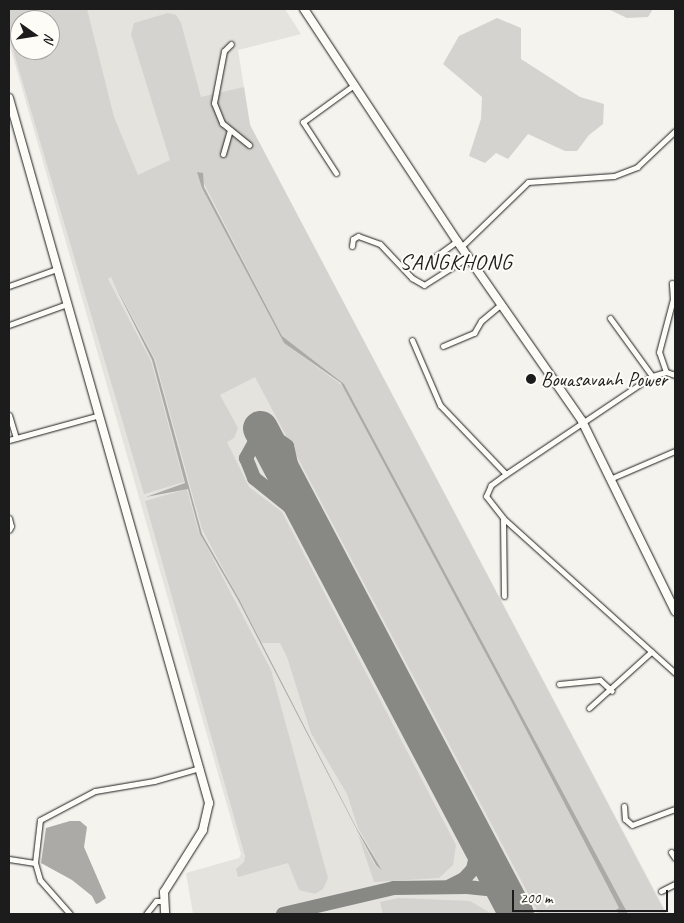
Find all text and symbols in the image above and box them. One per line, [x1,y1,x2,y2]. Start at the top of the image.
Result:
north arrow [10,10,60,60]
text: N [40,32,58,44]
district label: SANGKHONG [399,250,513,276]
place label: Bouasavanh Power [541,367,667,391]
marker: Bouasavanh Power [525,373,537,385]
scale bar [514,880,670,912]
text: 200 m [520,889,552,908]

